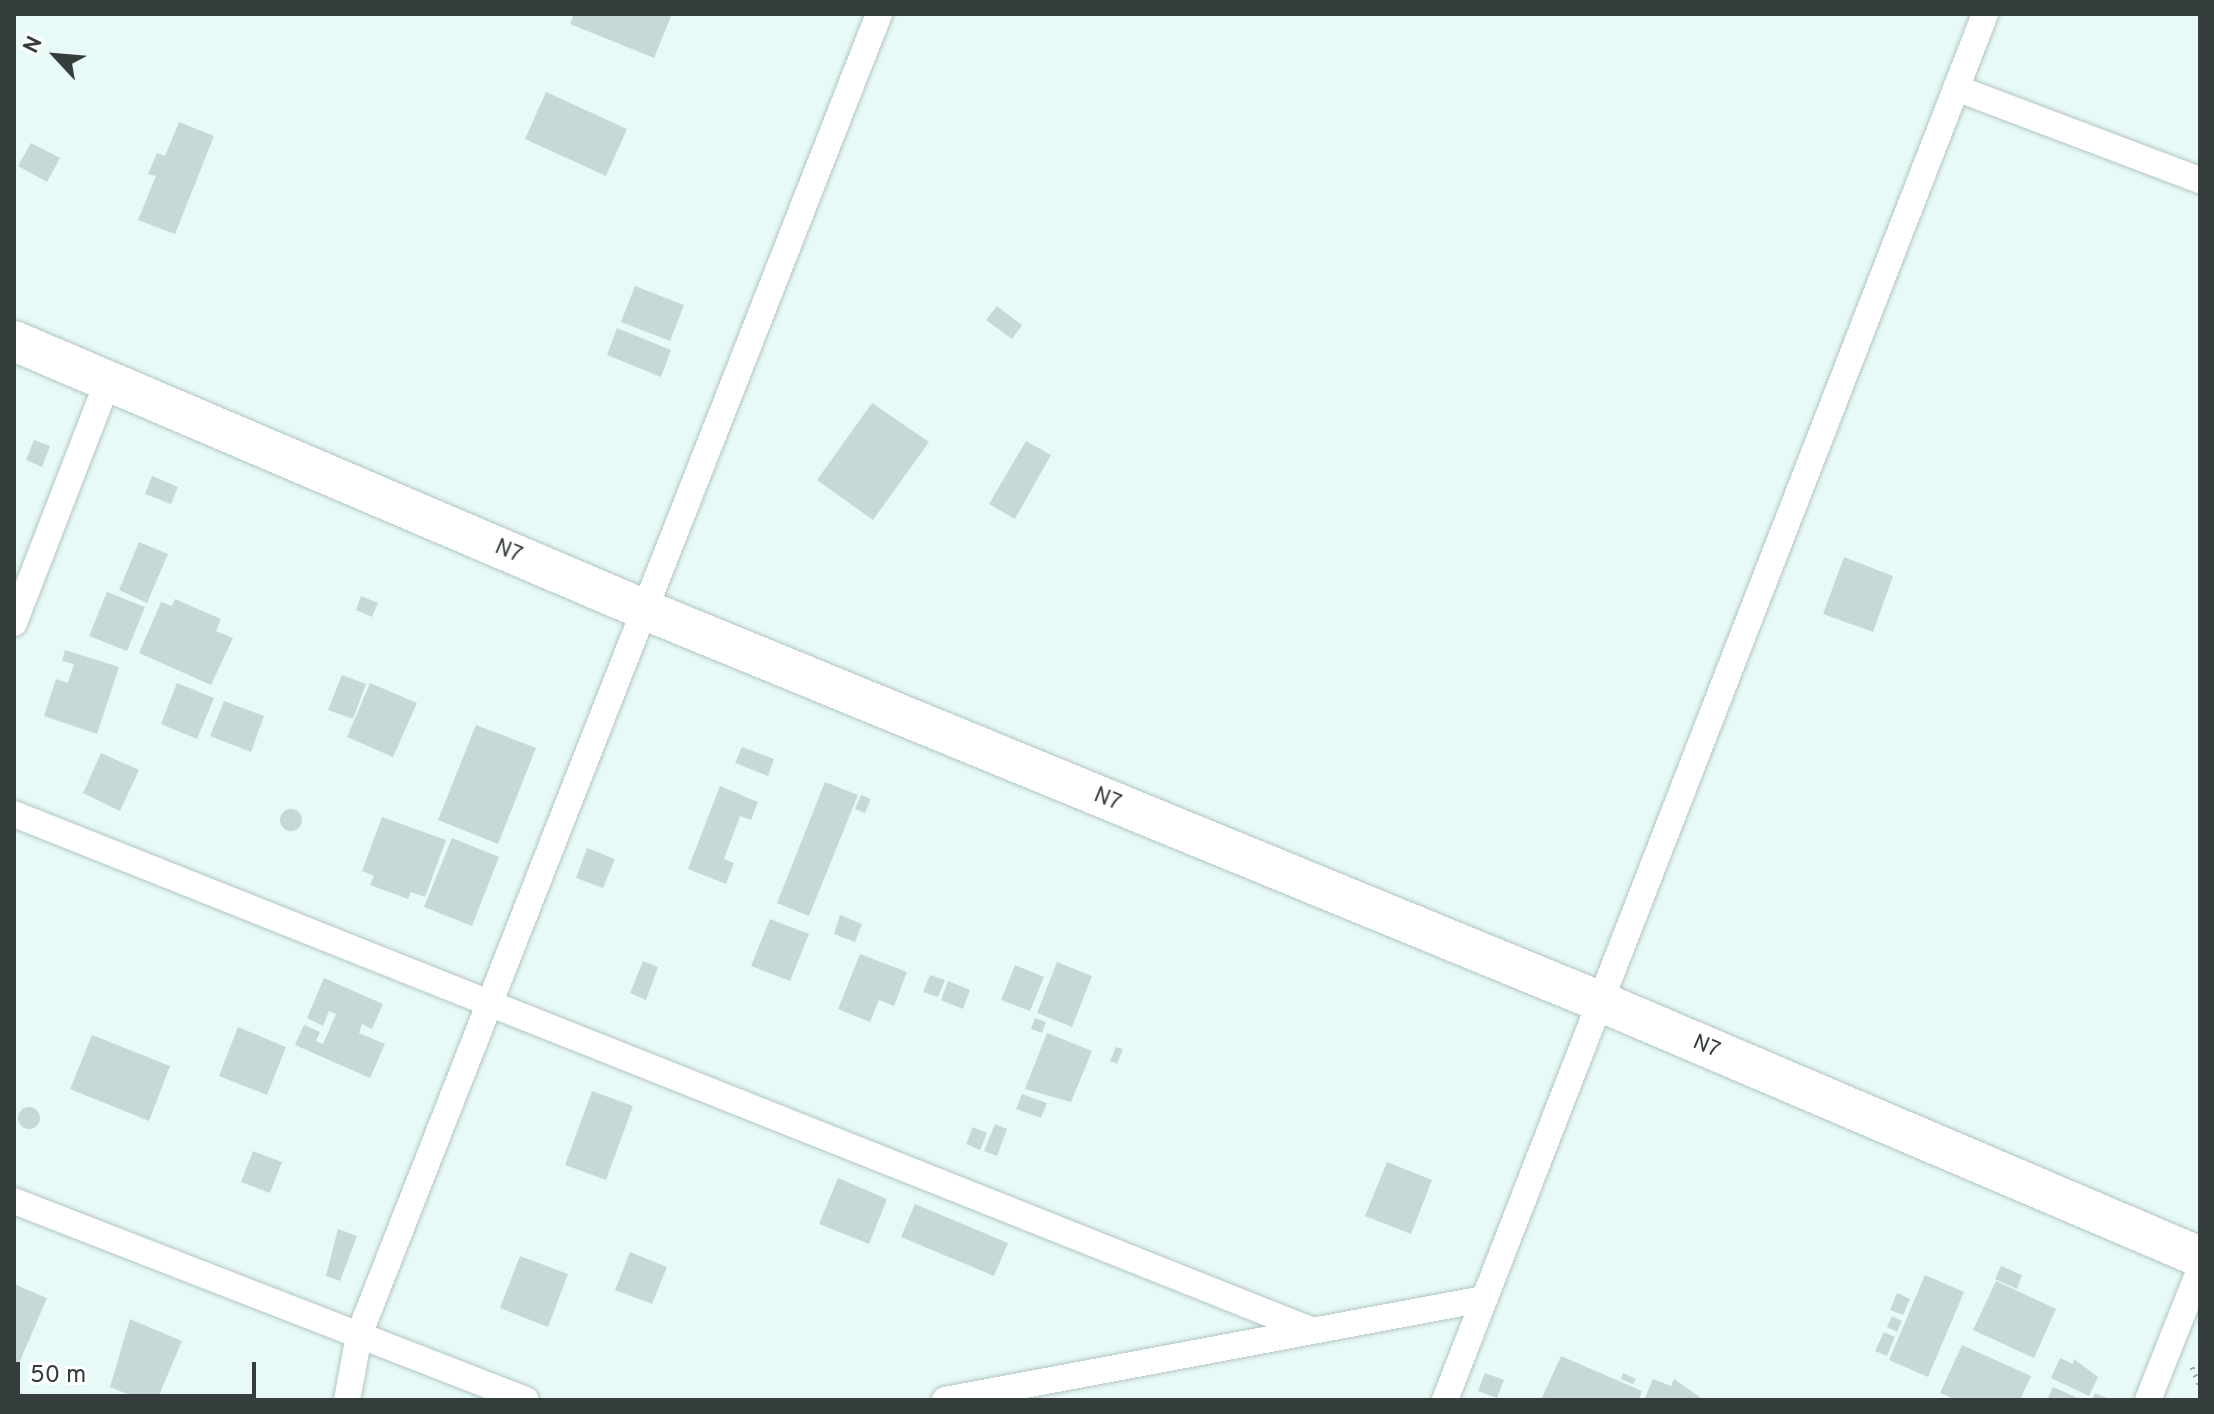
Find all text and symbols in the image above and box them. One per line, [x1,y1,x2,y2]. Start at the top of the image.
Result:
north arrow [16,16,96,96]
text: N [18,32,50,58]
street label: N7 [490,535,526,569]
street label: N7 [1090,783,1124,817]
street label: N7 [1688,1030,1724,1064]
scale bar [20,1346,260,1396]
text: 50 m [30,1361,86,1391]

